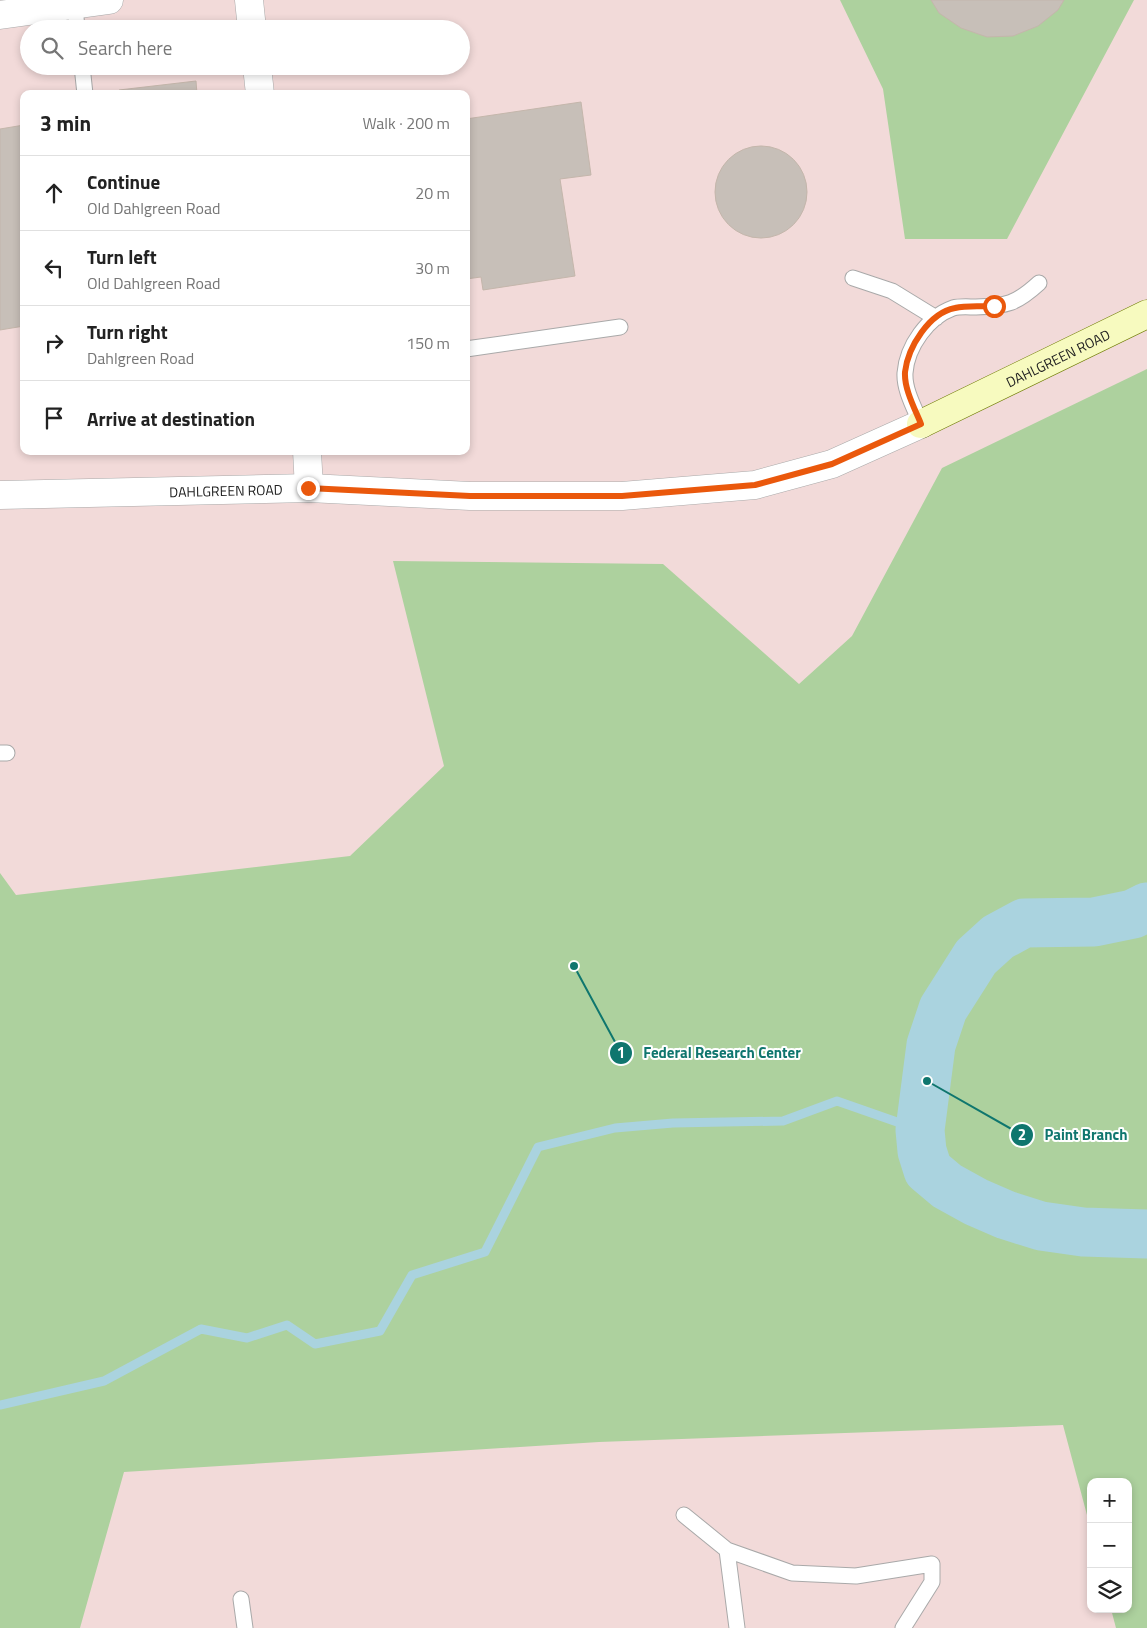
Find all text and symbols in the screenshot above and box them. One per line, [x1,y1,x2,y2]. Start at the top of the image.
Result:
search box [20,20,470,75]
text: Search here [78,33,172,62]
icon: search [38,34,66,62]
text: 3 min [40,107,91,139]
text: Walk · 200 m [362,111,450,135]
text: Continue [87,167,160,196]
icon: ahead [40,179,68,207]
text: 20 m [415,181,450,205]
text: Old Dahlgreen Road [87,196,220,220]
text: Turn left [87,242,157,271]
icon: left [40,254,68,282]
text: 30 m [415,256,450,280]
text: Old Dahlgreen Road [87,271,220,295]
route start [983,295,1006,318]
text: Turn right [87,317,168,346]
street label: DAHLGREEN ROAD [1002,323,1113,392]
icon: right [40,329,68,357]
text: 150 m [406,331,450,355]
text: Dahlgreen Road [87,346,194,370]
icon: arrive [40,404,68,432]
text: Arrive at destination [87,404,255,433]
route end [297,477,320,500]
street label: DAHLGREEN ROAD [169,478,283,502]
callout: Federal Research Center [609,1038,811,1068]
text: 1 [617,1041,625,1064]
text: Federal Research Center [643,1041,801,1064]
callout: Paint Branch [1009,1120,1137,1150]
text: 2 [1018,1123,1026,1146]
text: Paint Branch [1044,1123,1128,1146]
map controls [1087,1478,1132,1613]
button: + [1087,1478,1132,1523]
button: − [1087,1523,1132,1568]
button: layers [1087,1568,1132,1613]

